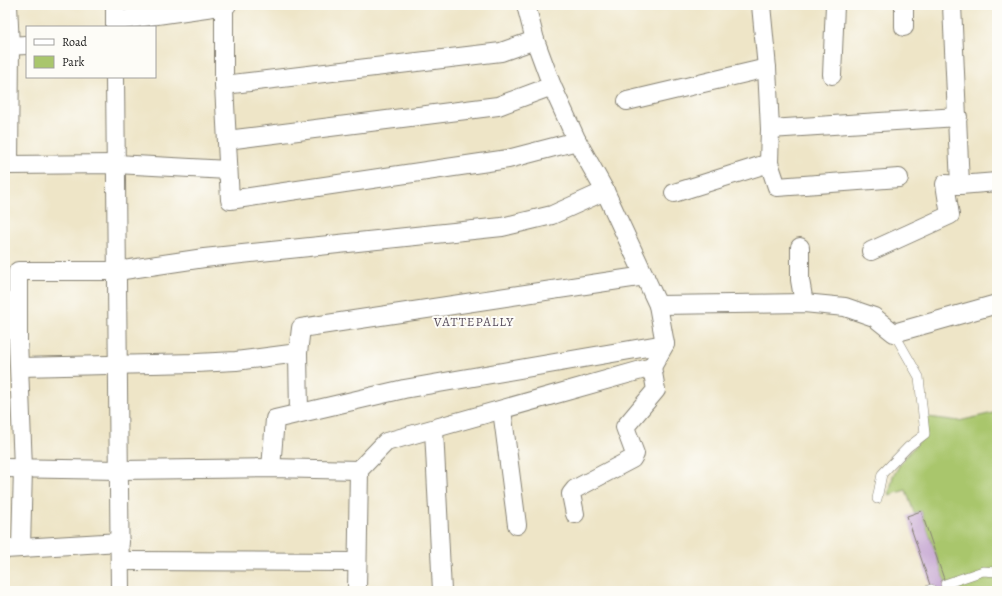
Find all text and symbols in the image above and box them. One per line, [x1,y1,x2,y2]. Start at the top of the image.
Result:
legend [26,26,156,78]
text: Road [62,34,88,50]
text: Park [62,54,85,70]
district label: VATTEPALLY [433,313,514,330]

